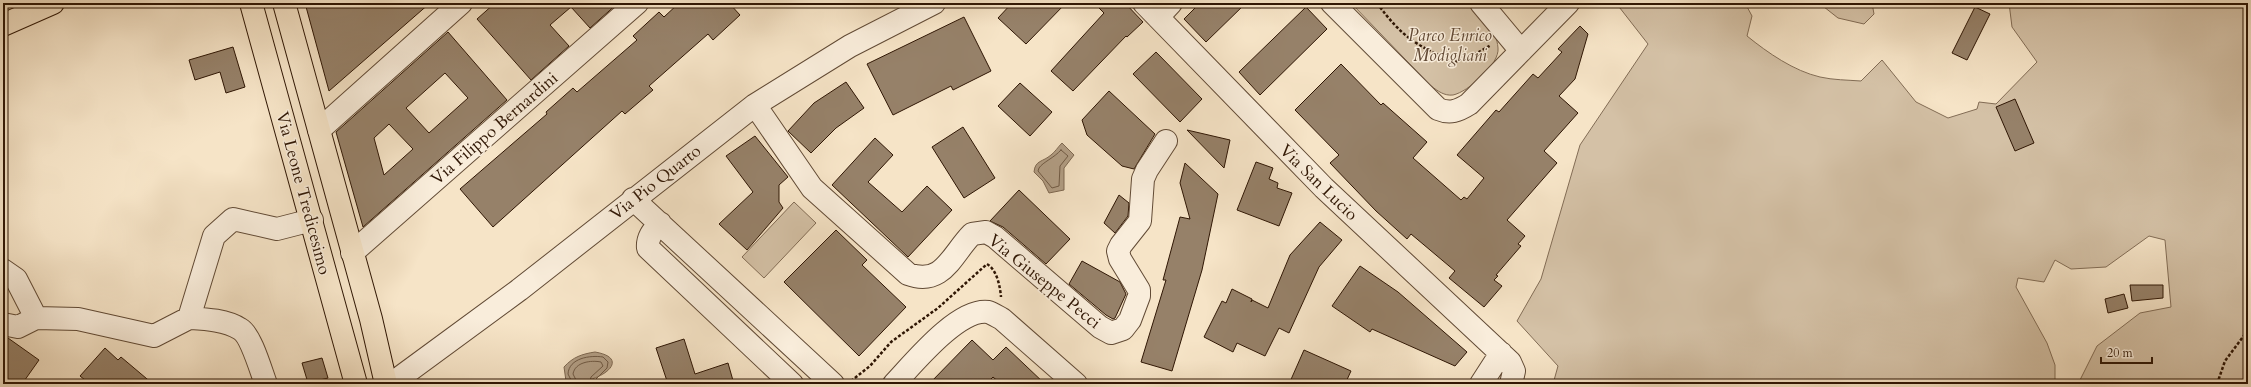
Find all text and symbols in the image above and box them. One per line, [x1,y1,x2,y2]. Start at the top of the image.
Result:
park label: Parco Enrico Modigliani [1408,24,1492,67]
street label: Via Filippo Bernardini [426,67,563,190]
street label: Via Leone Tredicesimo [271,109,336,277]
street label: Via San Lucio [1274,139,1363,226]
street label: Via Pio Quarto [605,140,706,225]
street label: Via Giuseppe Pecci [984,229,1106,334]
scale bar [2101,339,2152,365]
text: 20 m [2107,345,2134,361]

